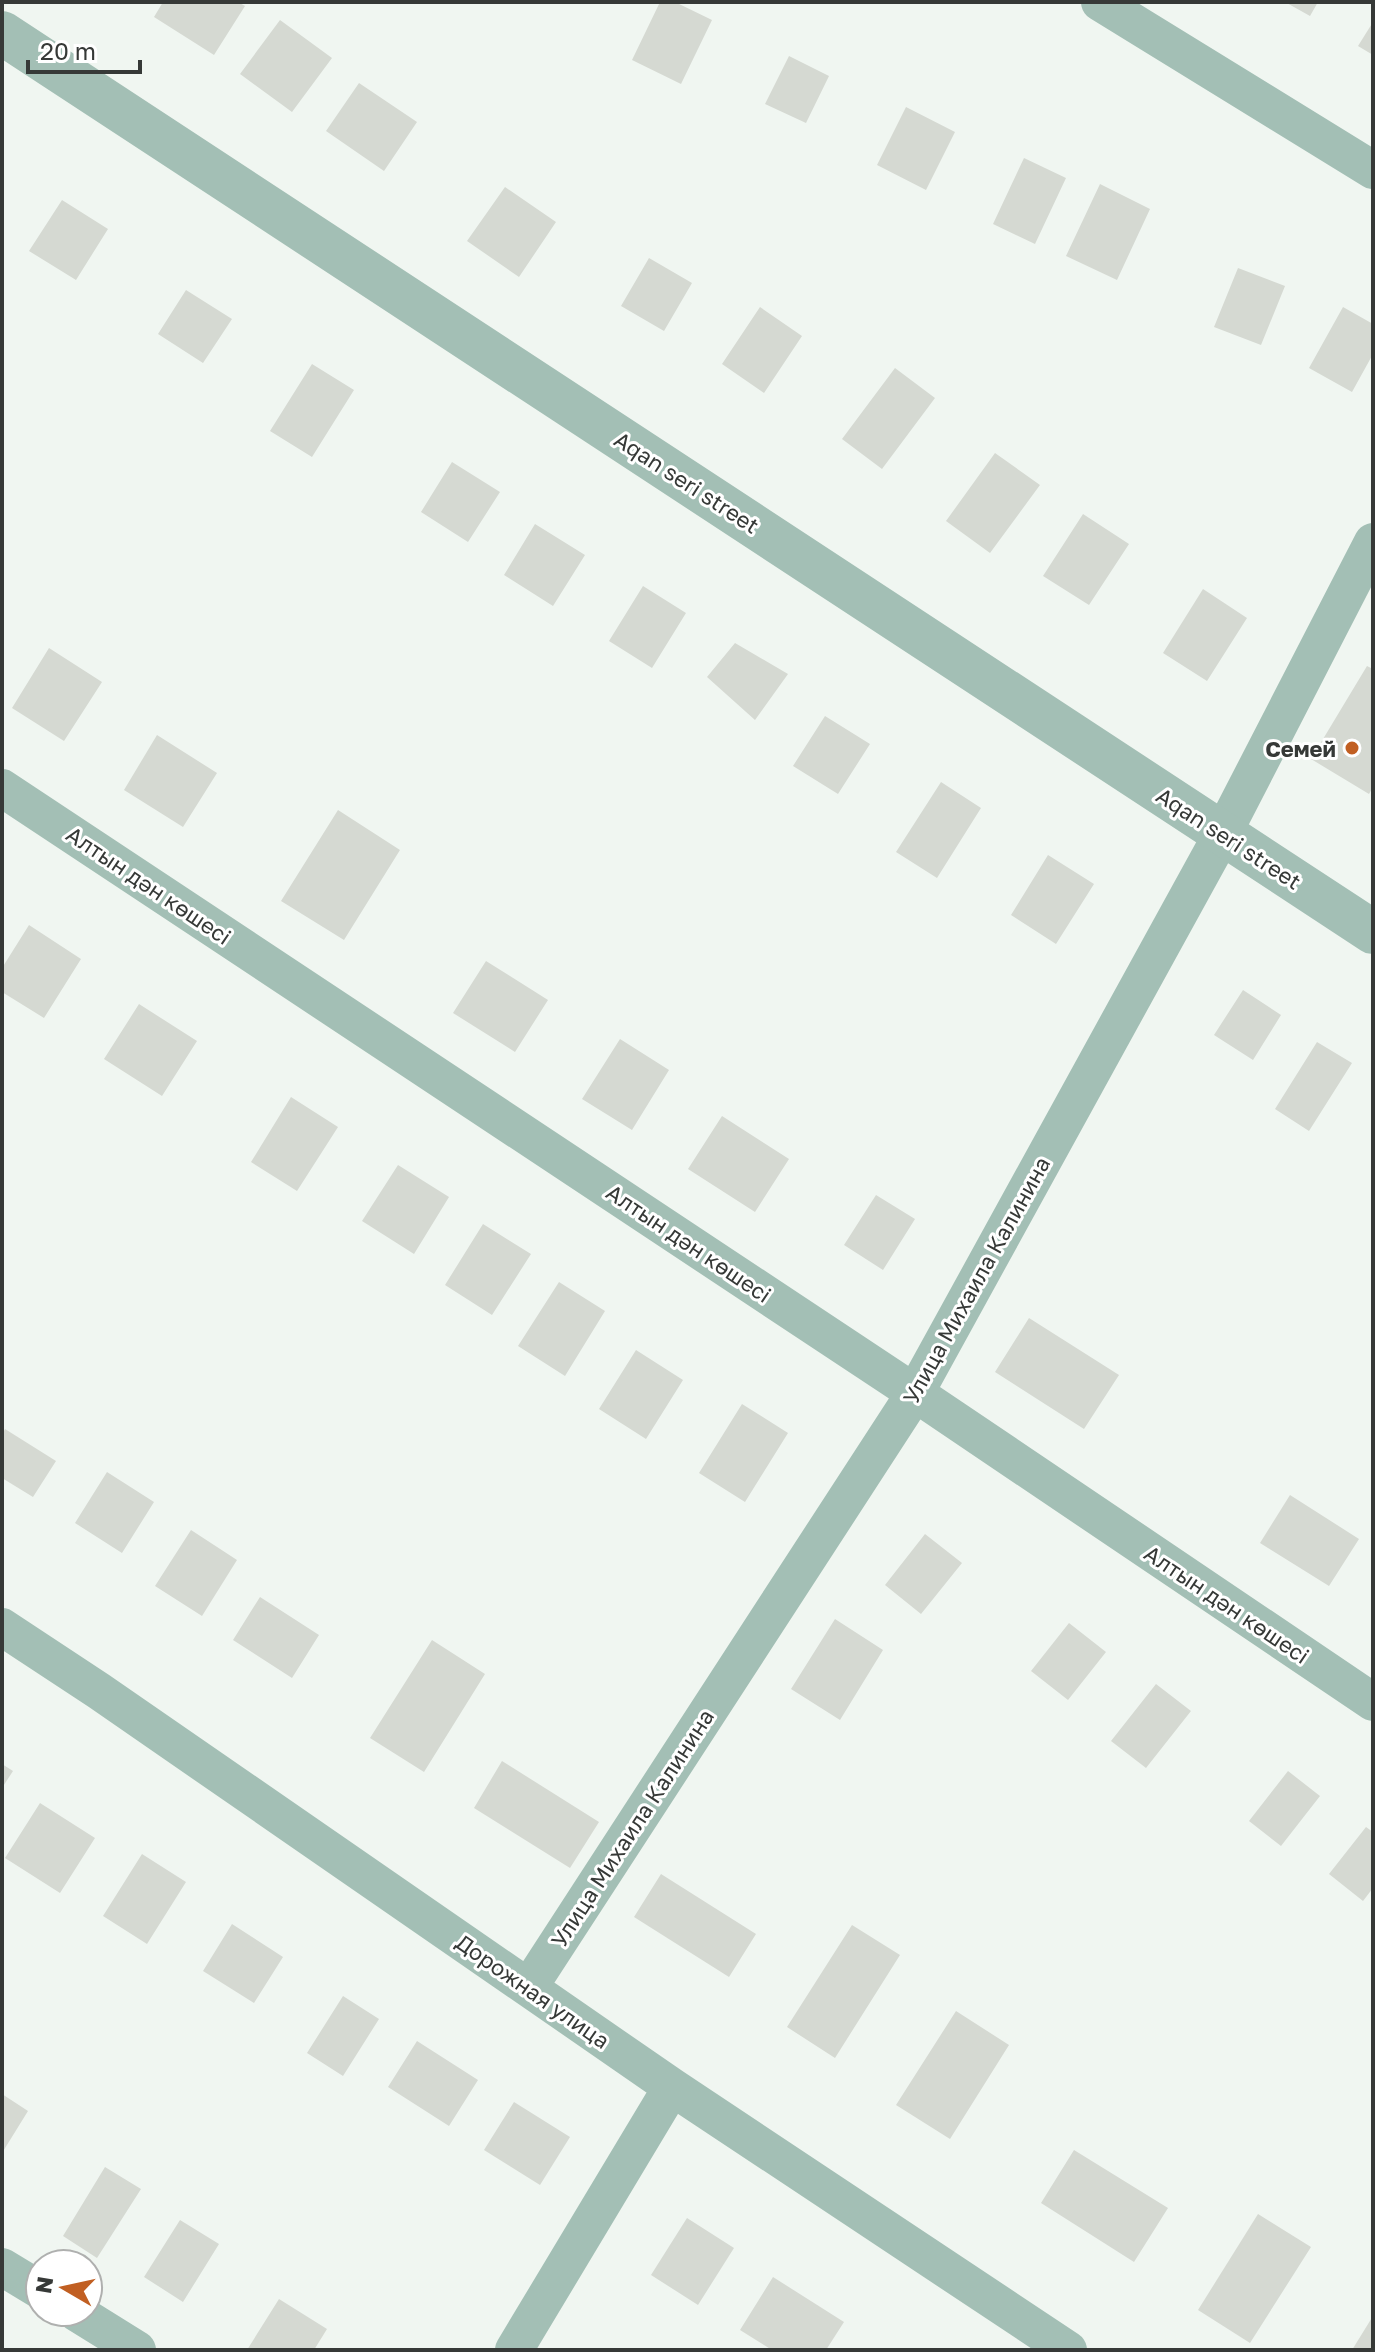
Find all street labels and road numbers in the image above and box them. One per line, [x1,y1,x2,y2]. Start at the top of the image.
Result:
street label: Aqan seri street [610,425,764,539]
street label: Aqan seri street [1152,781,1306,895]
street label: Алтын дән көшесі [62,820,236,950]
street label: Улица Михаила Калинина [897,1152,1055,1408]
street label: Алтын дән көшесі [602,1178,776,1308]
street label: Алтын дән көшесі [1140,1539,1314,1669]
street label: Улица Михаила Калинина [545,1704,719,1952]
street label: Дорожная улица [451,1928,615,2054]

